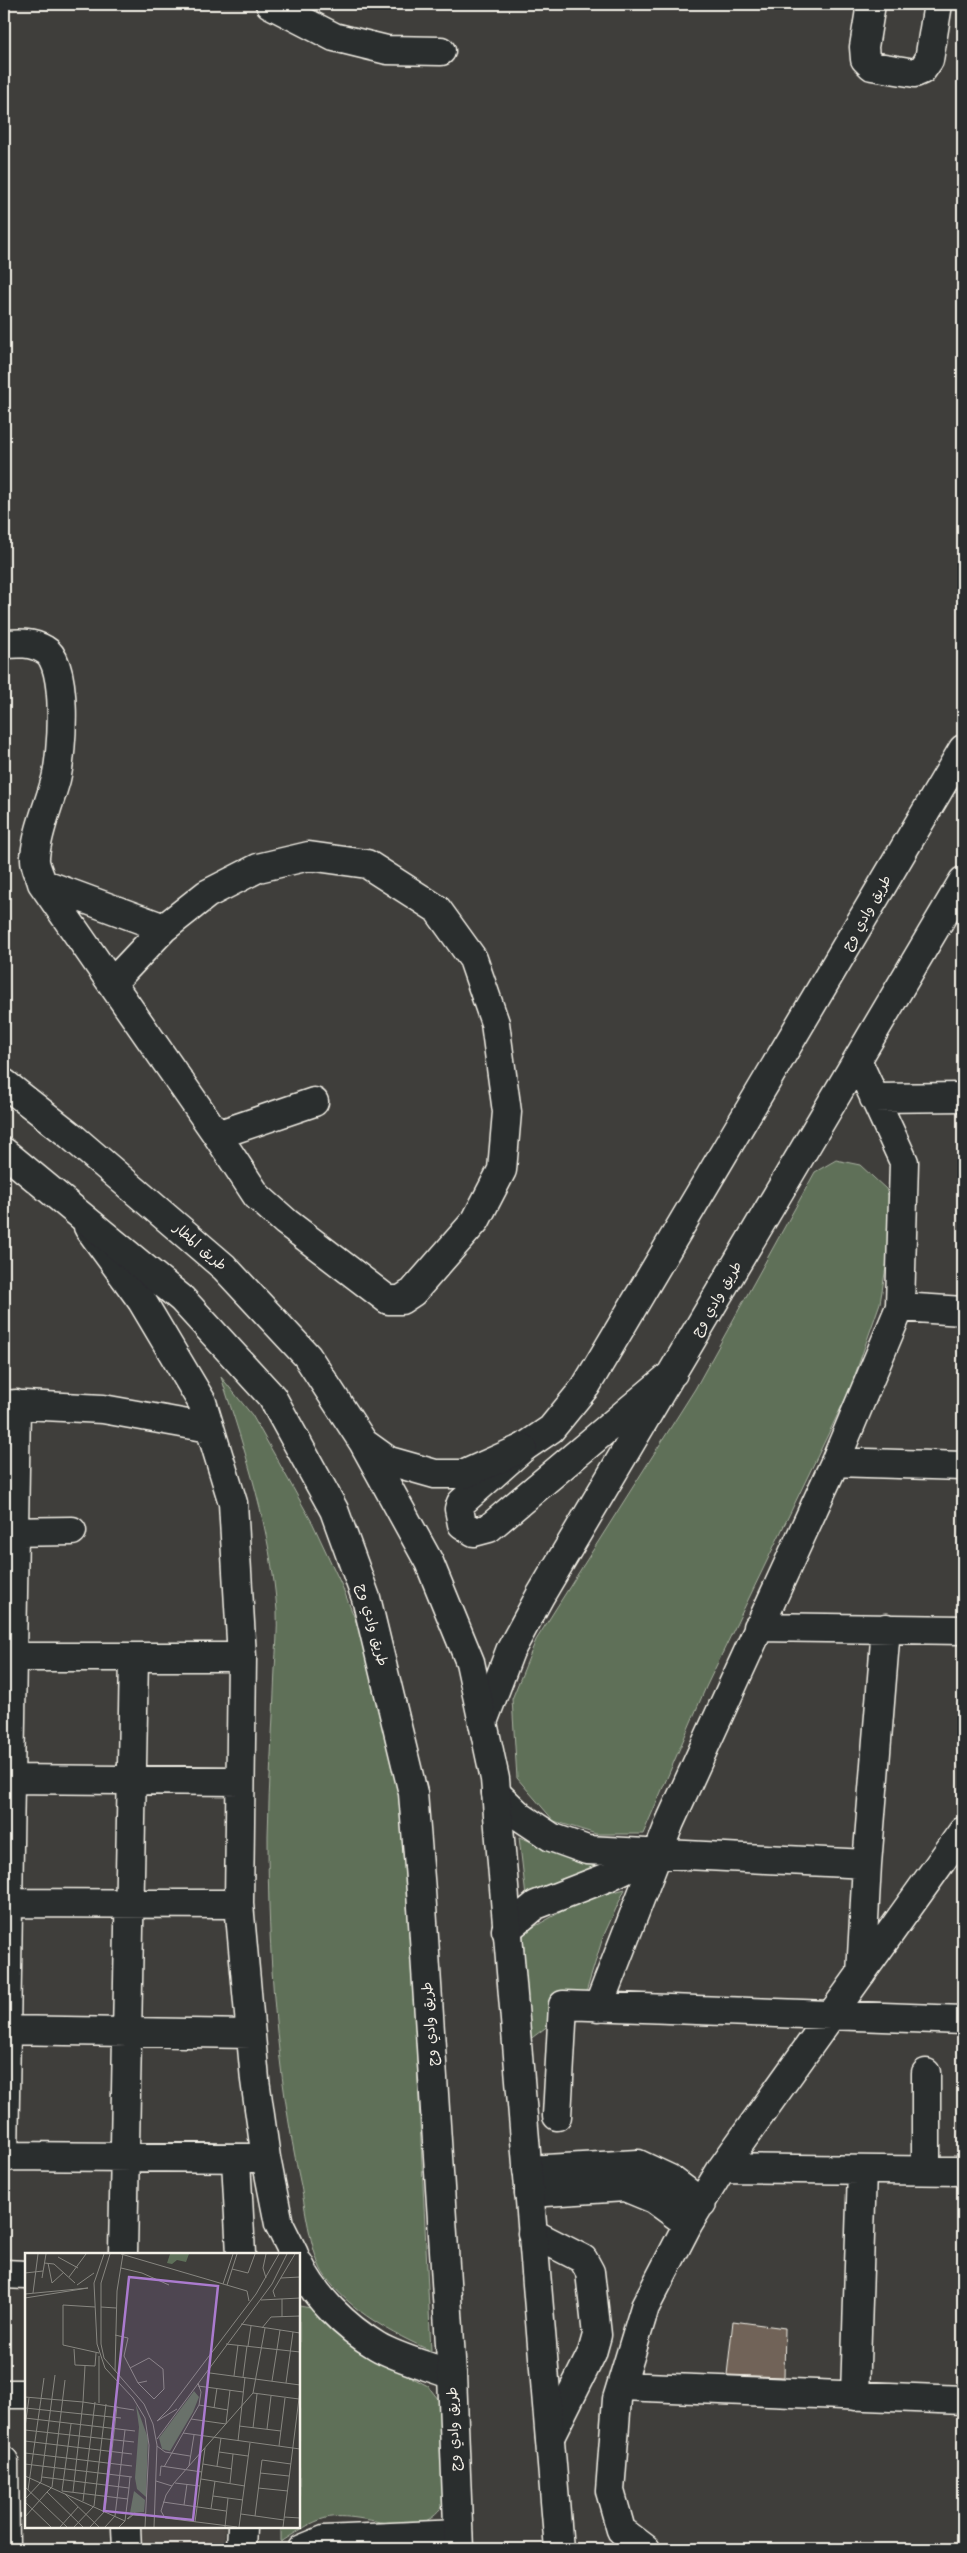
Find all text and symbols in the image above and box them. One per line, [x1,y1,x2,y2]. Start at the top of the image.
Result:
street label: طريق وادي وج [836,871,898,955]
street label: طريق المطار [168,1217,232,1276]
street label: طريق وادي وج [686,1257,748,1341]
street label: طريق وادي وج [350,1581,394,1669]
street label: طريق وادي وج [416,1981,444,2067]
inset map [25,2253,300,2528]
street label: طريق وادي وج [442,2386,466,2472]

